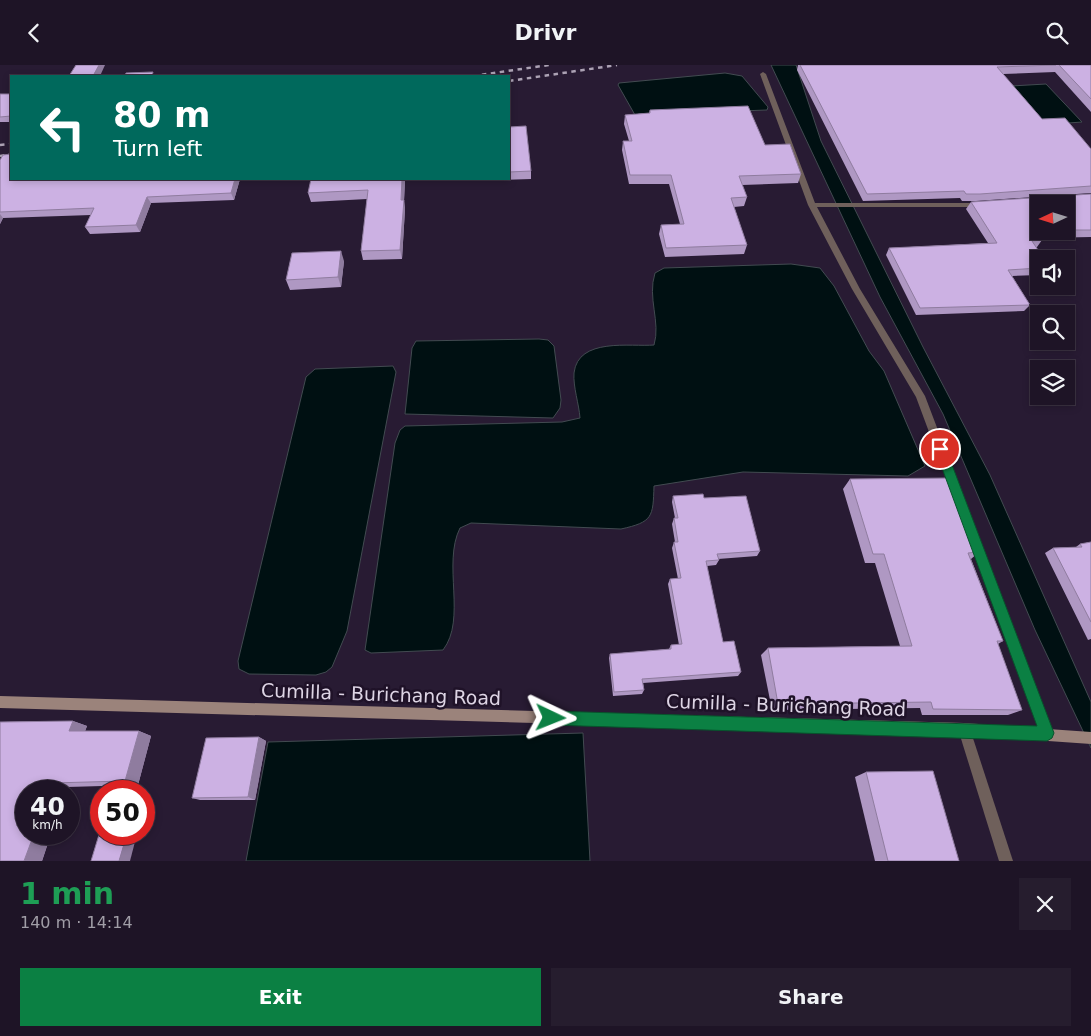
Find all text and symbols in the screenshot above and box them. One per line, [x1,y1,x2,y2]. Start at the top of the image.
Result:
icon: back [20,19,48,47]
icon: search [1043,19,1071,47]
text: Drivr [515,20,576,45]
icon: left [30,95,95,160]
text: 80 m [113,95,210,135]
text: Turn left [113,136,202,161]
north arrow [1030,195,1075,240]
map controls [1030,195,1075,405]
button: sound [1030,250,1075,295]
button: search [1030,305,1075,350]
button: layers [1030,360,1075,405]
pin [919,428,961,470]
icon: arrive [926,435,954,463]
street label: Cumilla - Burichang Road [261,679,501,709]
street label: Cumilla - Burichang Road [666,690,906,720]
position arrow [524,691,576,743]
speed limit sign: 50 [90,780,155,845]
text: 40 [30,792,65,821]
text: km/h [32,818,63,832]
text: 1 min [20,876,114,911]
button: close [1019,878,1071,930]
text: 140 m · 14:14 [20,913,133,932]
button: Exit [20,968,541,1026]
button: Share [551,968,1071,1026]

